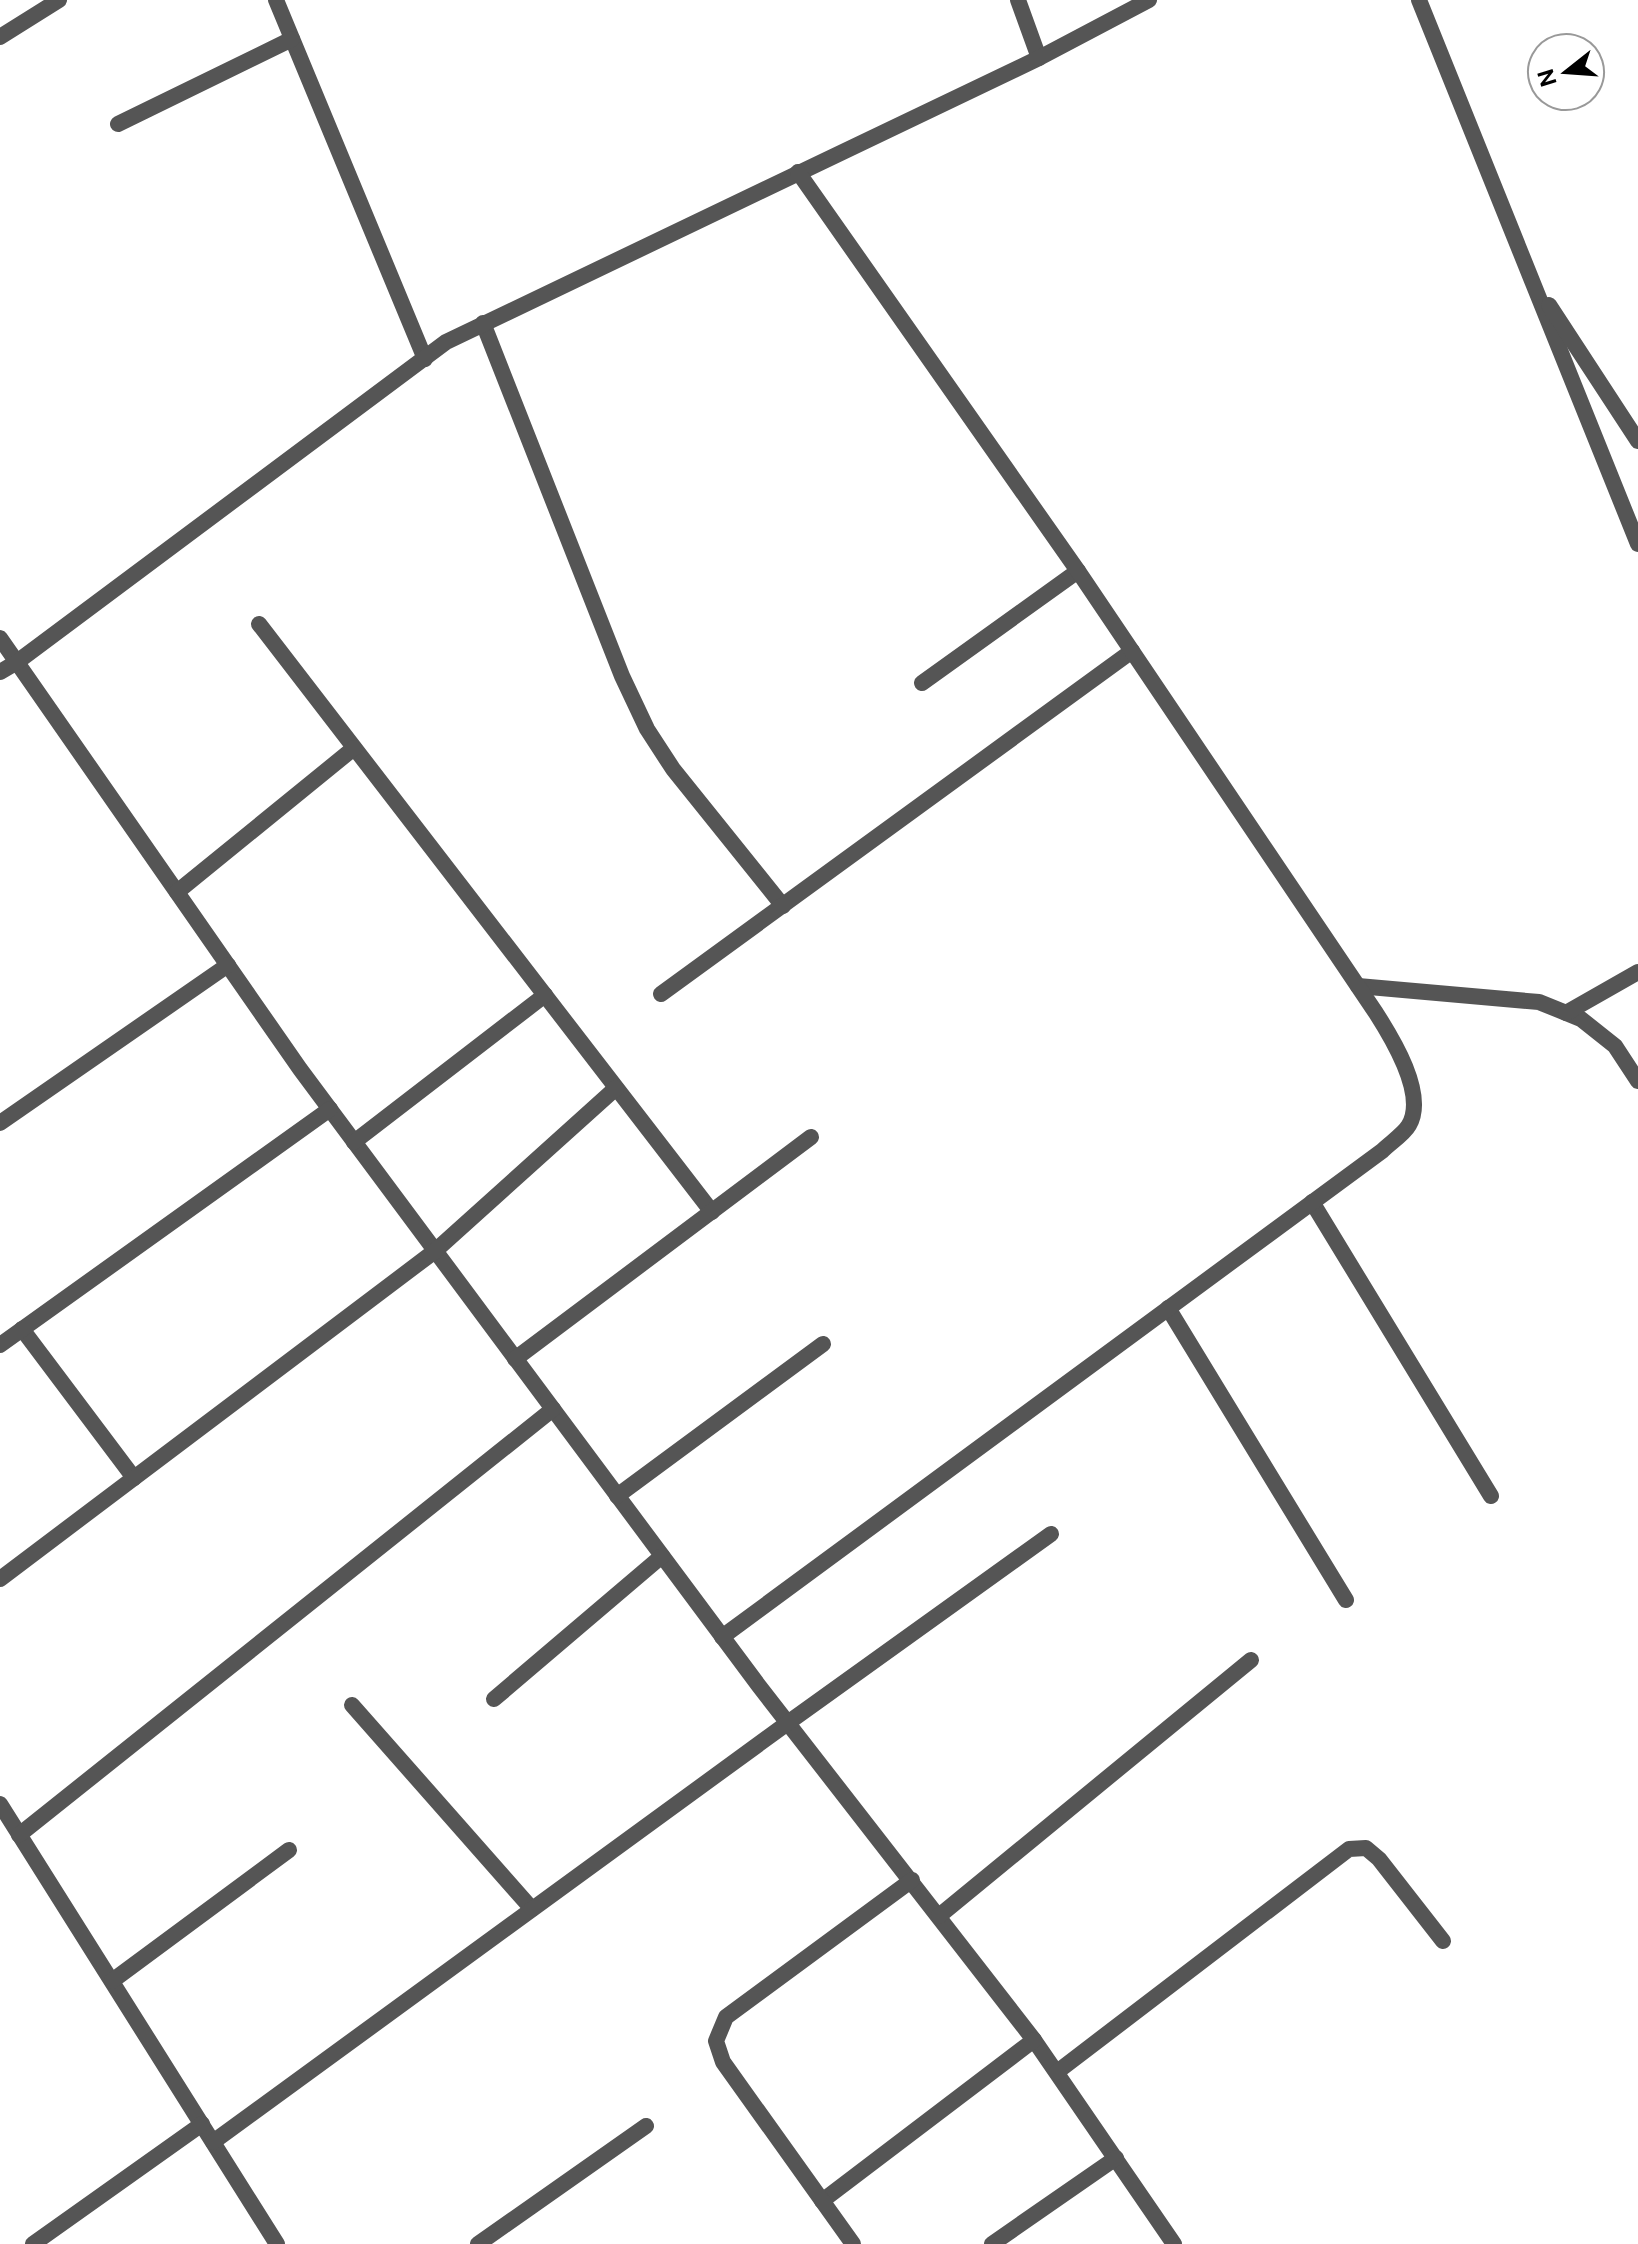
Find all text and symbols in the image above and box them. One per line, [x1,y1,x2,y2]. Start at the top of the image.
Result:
north arrow [1526,32,1606,112]
text: N [1532,66,1562,90]

